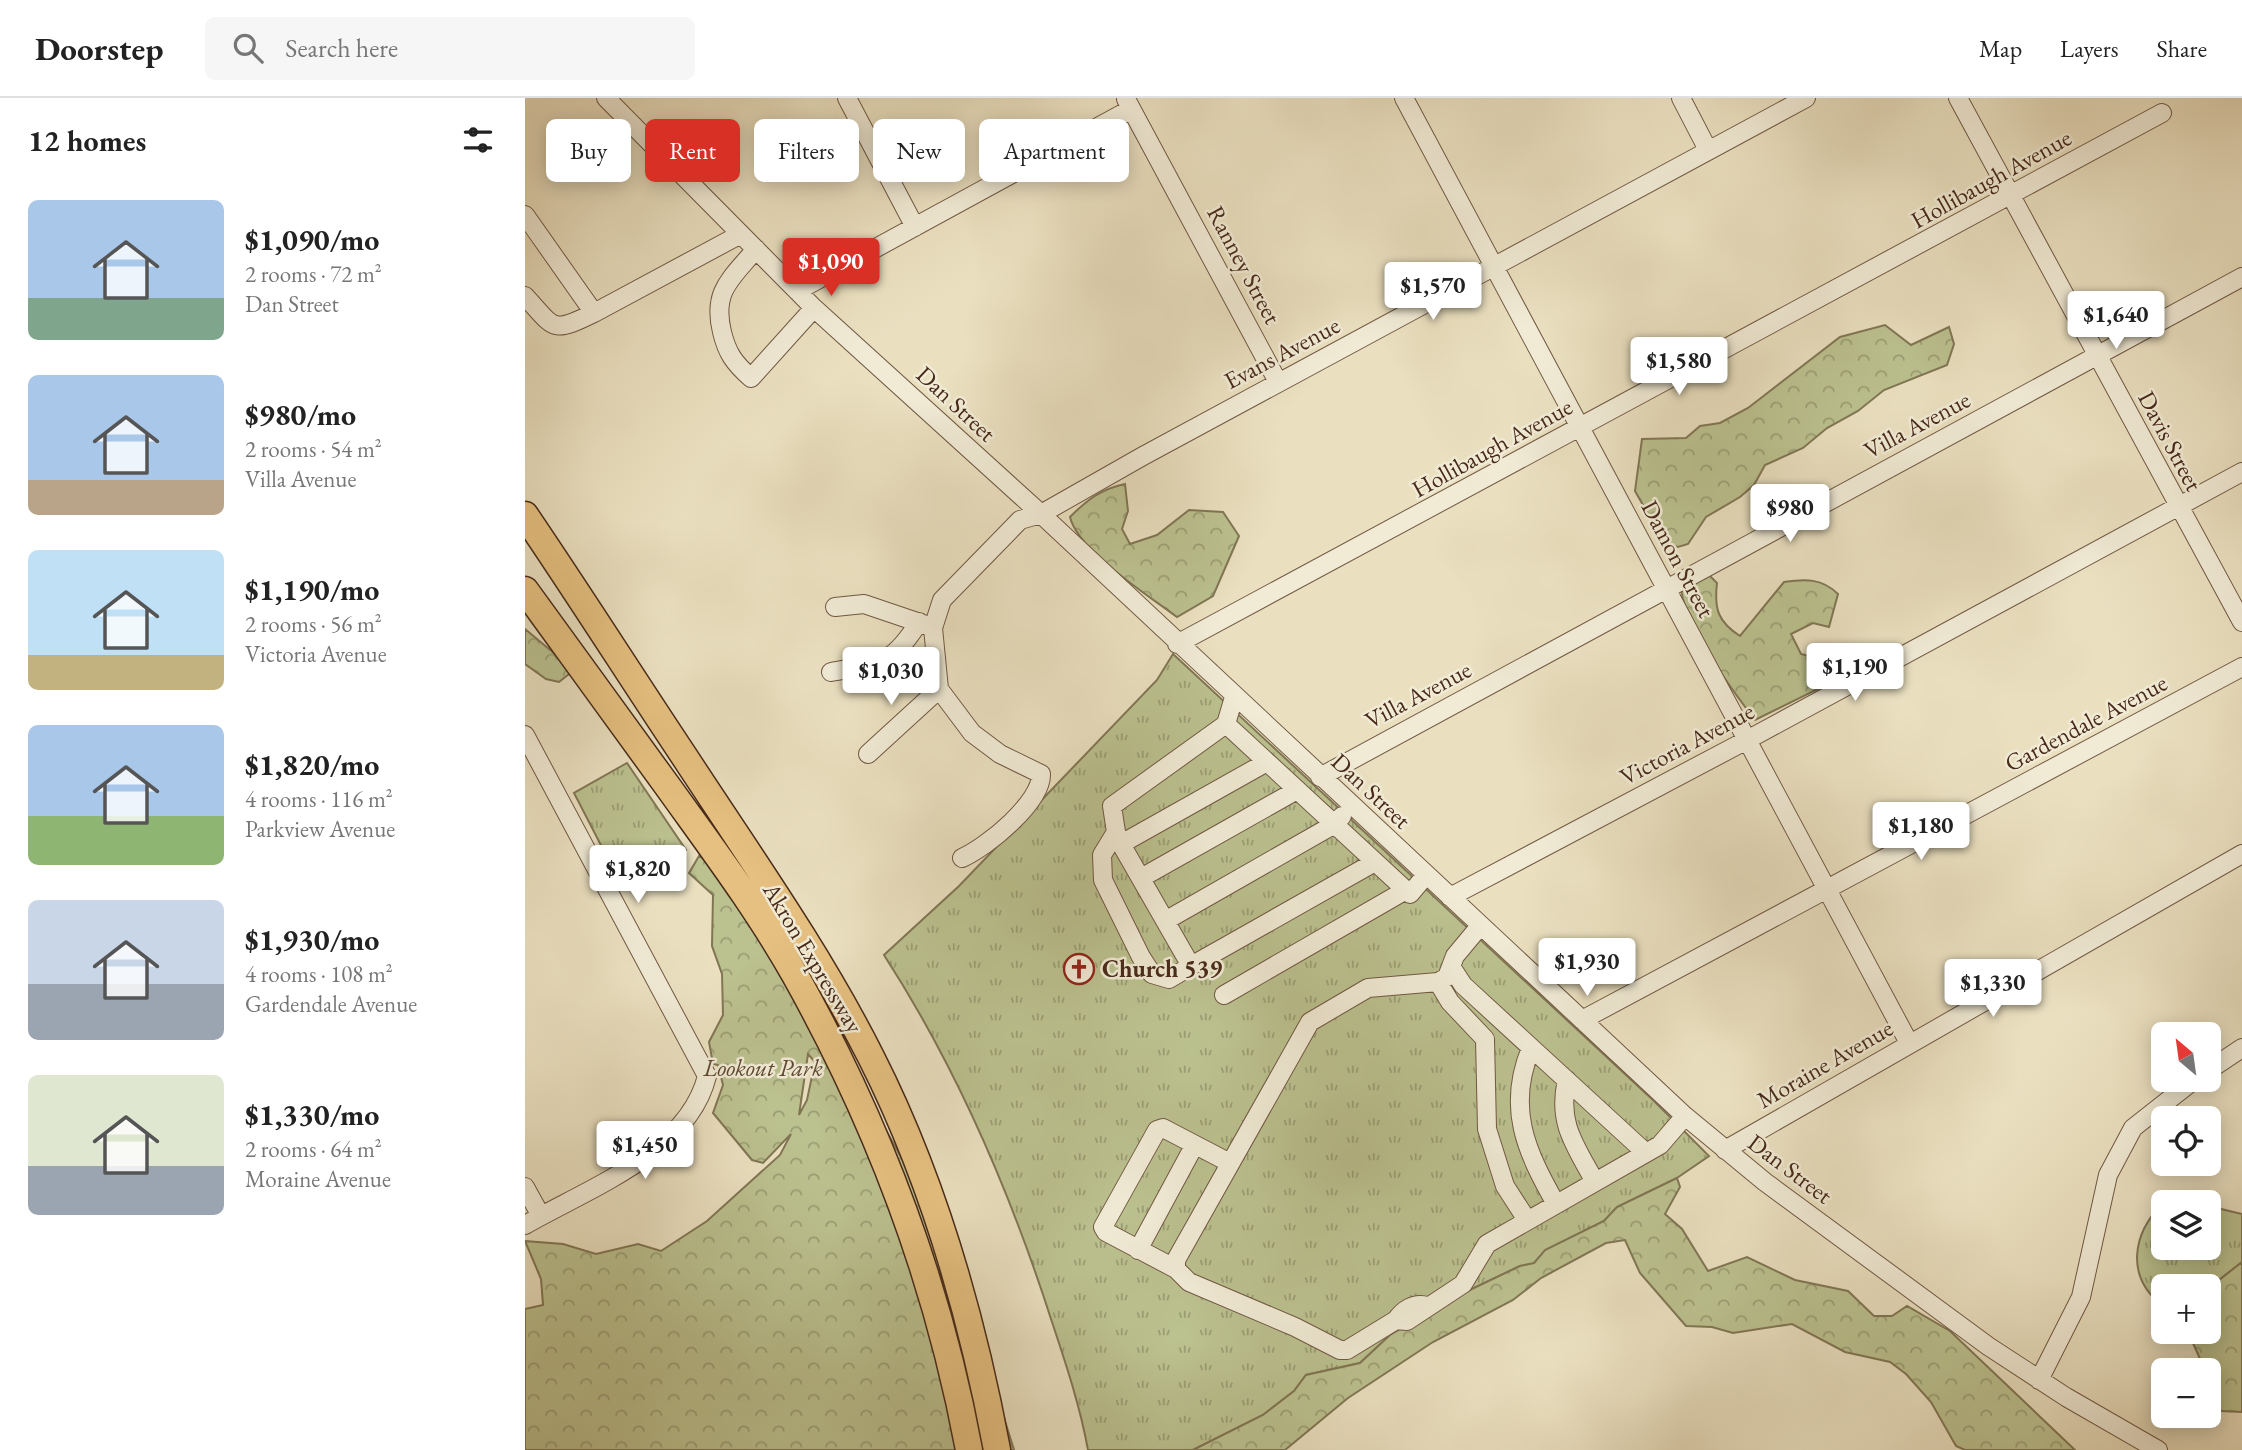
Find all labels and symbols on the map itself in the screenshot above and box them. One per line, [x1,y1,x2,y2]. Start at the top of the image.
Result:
street label: Hollibaugh Avenue [1905,122,2077,235]
street label: Ranney Street [1200,200,1289,330]
pin: $1,090 [774,238,888,298]
pin: $1,570 [1376,262,1490,322]
pin: $1,640 [2059,292,2173,351]
street label: Evans Avenue [1219,309,1345,396]
pin: $1,580 [1622,338,1736,397]
street label: Dan Street [910,359,1003,449]
street label: Villa Avenue [1858,384,1975,466]
street label: Davis Street [2131,385,2210,497]
street label: Hollibaugh Avenue [1406,391,1578,504]
pin: $980 [1749,484,1831,544]
street label: Damon Street [1635,495,1722,623]
pin: $1,190 [1798,644,1912,703]
pin: $1,030 [834,648,948,707]
street label: Villa Avenue [1359,654,1476,736]
street label: Gardendale Avenue [1999,667,2172,778]
street label: Victoria Avenue [1614,695,1759,792]
street label: Dan Street [1325,746,1418,836]
pin: $1,180 [1864,802,1978,862]
pin: $1,820 [581,846,695,905]
street label: Akron Expressway [756,876,871,1039]
pin: $1,930 [1530,939,1644,998]
church icon: Church 539 [1062,952,1096,986]
place label: Church 539 [1102,953,1222,984]
pin: $1,330 [1936,960,2050,1019]
street label: Moraine Avenue [1751,1012,1898,1115]
north arrow [2151,1022,2221,1092]
park label: Lookout Park [702,1052,823,1083]
pin: $1,450 [588,1122,702,1181]
street label: Dan Street [1742,1127,1839,1211]

